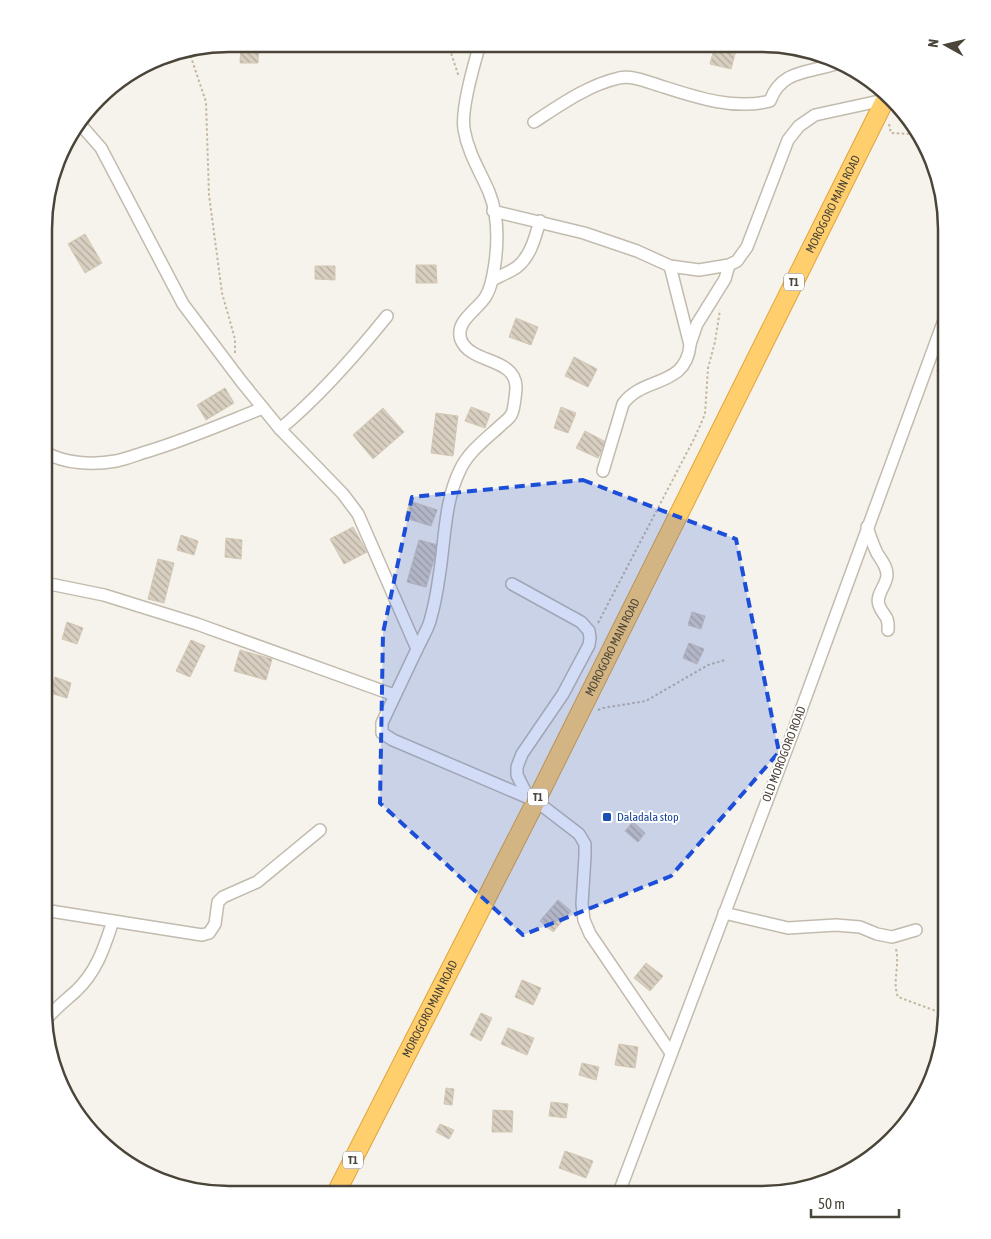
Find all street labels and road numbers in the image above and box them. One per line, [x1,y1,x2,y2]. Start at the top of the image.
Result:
street label: MOROGORO MAIN ROAD [803,153,863,255]
road number: T1 [784,274,804,290]
street label: MOROGORO MAIN ROAD [582,596,643,698]
street label: OLD MOROGORO ROAD [759,704,809,804]
road number: T1 [528,789,548,806]
street label: MOROGORO MAIN ROAD [399,958,461,1060]
road number: T1 [343,1152,363,1168]

